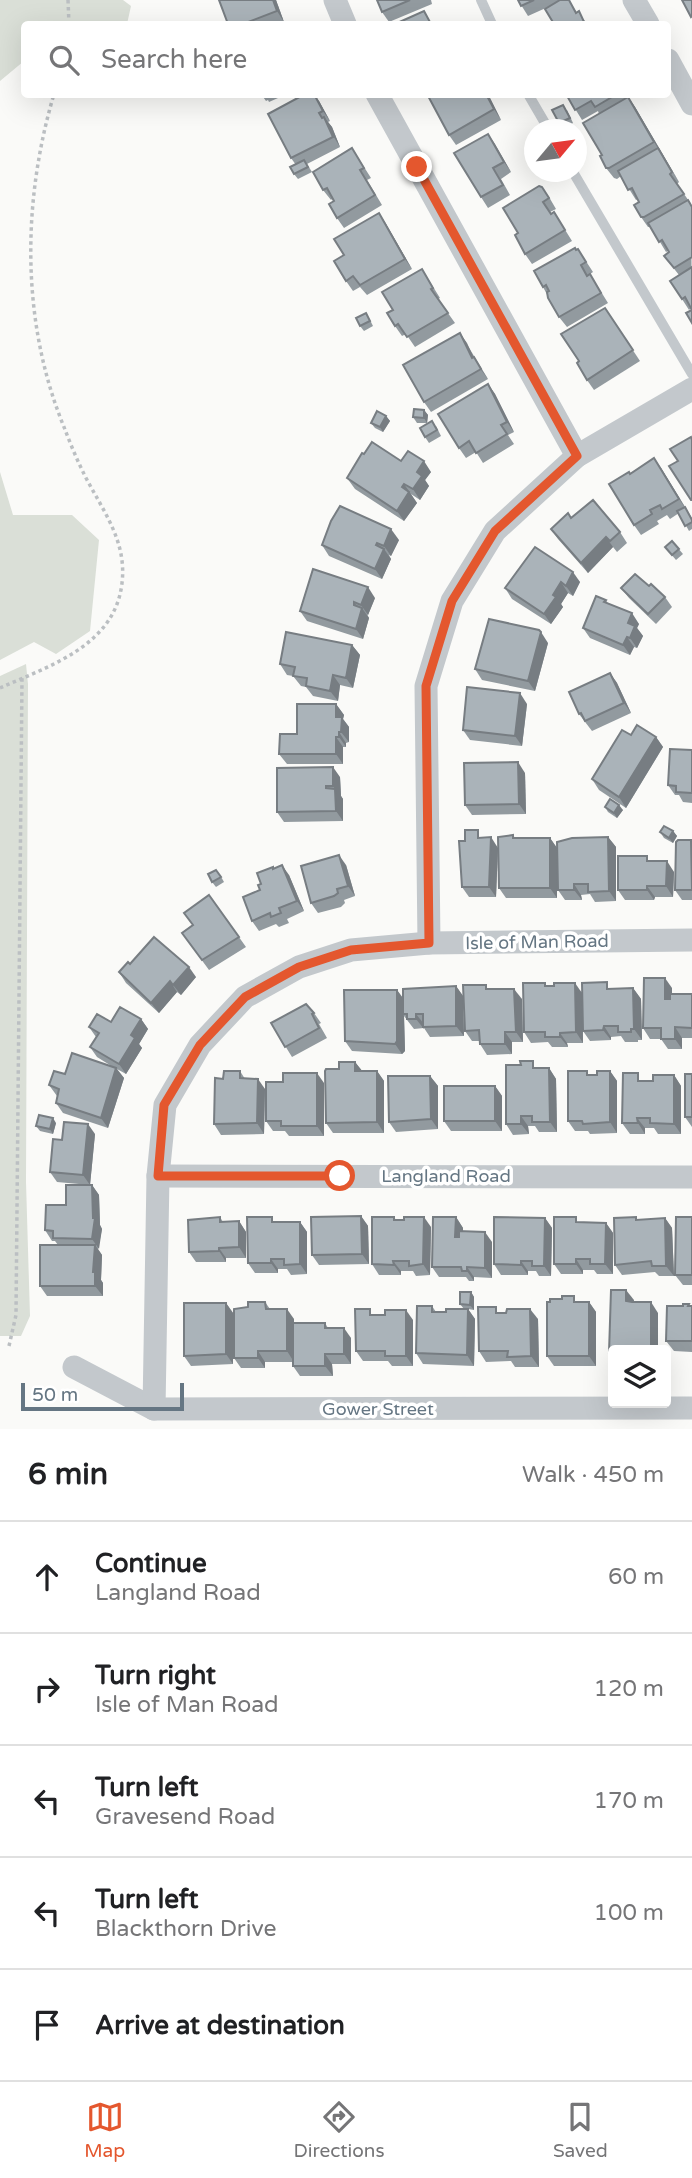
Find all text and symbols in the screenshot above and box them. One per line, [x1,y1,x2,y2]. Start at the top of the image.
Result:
search box [21,21,671,98]
icon: search [45,41,83,79]
text: Search here [101,44,247,75]
north arrow [524,119,587,182]
route end [401,151,432,182]
street label: Isle of Man Road [465,930,609,954]
route start [324,1160,355,1191]
street label: Langland Road [381,1165,511,1187]
map controls [608,1345,671,1408]
button: layers [608,1345,671,1408]
scale bar [21,1380,184,1412]
text: 50 m [32,1384,78,1406]
street label: Gower Street [322,1398,434,1420]
text: 6 min [28,1456,108,1493]
text: Walk · 450 m [522,1461,664,1489]
text: Continue [95,1548,207,1579]
icon: ahead [28,1558,66,1596]
text: 60 m [608,1563,664,1591]
text: Langland Road [95,1579,261,1607]
text: Turn right [95,1660,216,1691]
icon: right [28,1670,66,1708]
text: 120 m [594,1675,664,1703]
text: Isle of Man Road [95,1691,279,1719]
text: Turn left [95,1772,198,1803]
icon: left [28,1782,66,1820]
text: 170 m [594,1787,664,1815]
text: Gravesend Road [95,1803,275,1831]
text: Turn left [95,1884,198,1915]
icon: left [28,1894,66,1932]
text: 100 m [594,1899,664,1927]
text: Blackthorn Drive [95,1915,276,1943]
icon: arrive [28,2006,66,2044]
text: Arrive at destination [95,2010,345,2041]
tab: Map [84,2098,125,2162]
tab: Directions [294,2098,385,2162]
tab: Saved [553,2098,608,2162]

